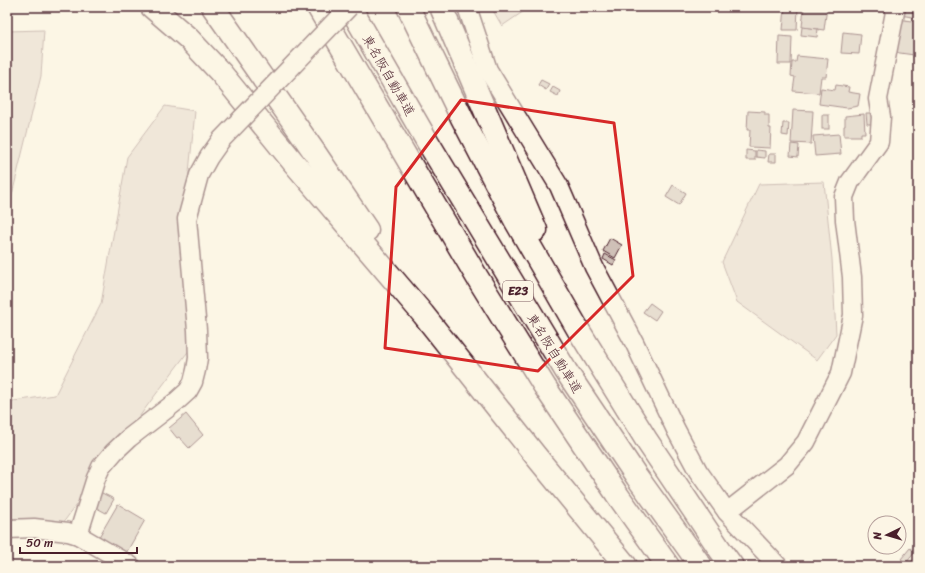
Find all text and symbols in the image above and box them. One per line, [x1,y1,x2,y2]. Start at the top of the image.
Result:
street label: 東名阪自動車道 [356,30,421,120]
road number: E23 [503,281,533,301]
street label: 東名阪自動車道 [521,309,588,398]
north arrow [867,515,907,555]
scale bar [20,529,137,555]
text: N [868,531,887,541]
text: 50 m [26,532,53,554]

